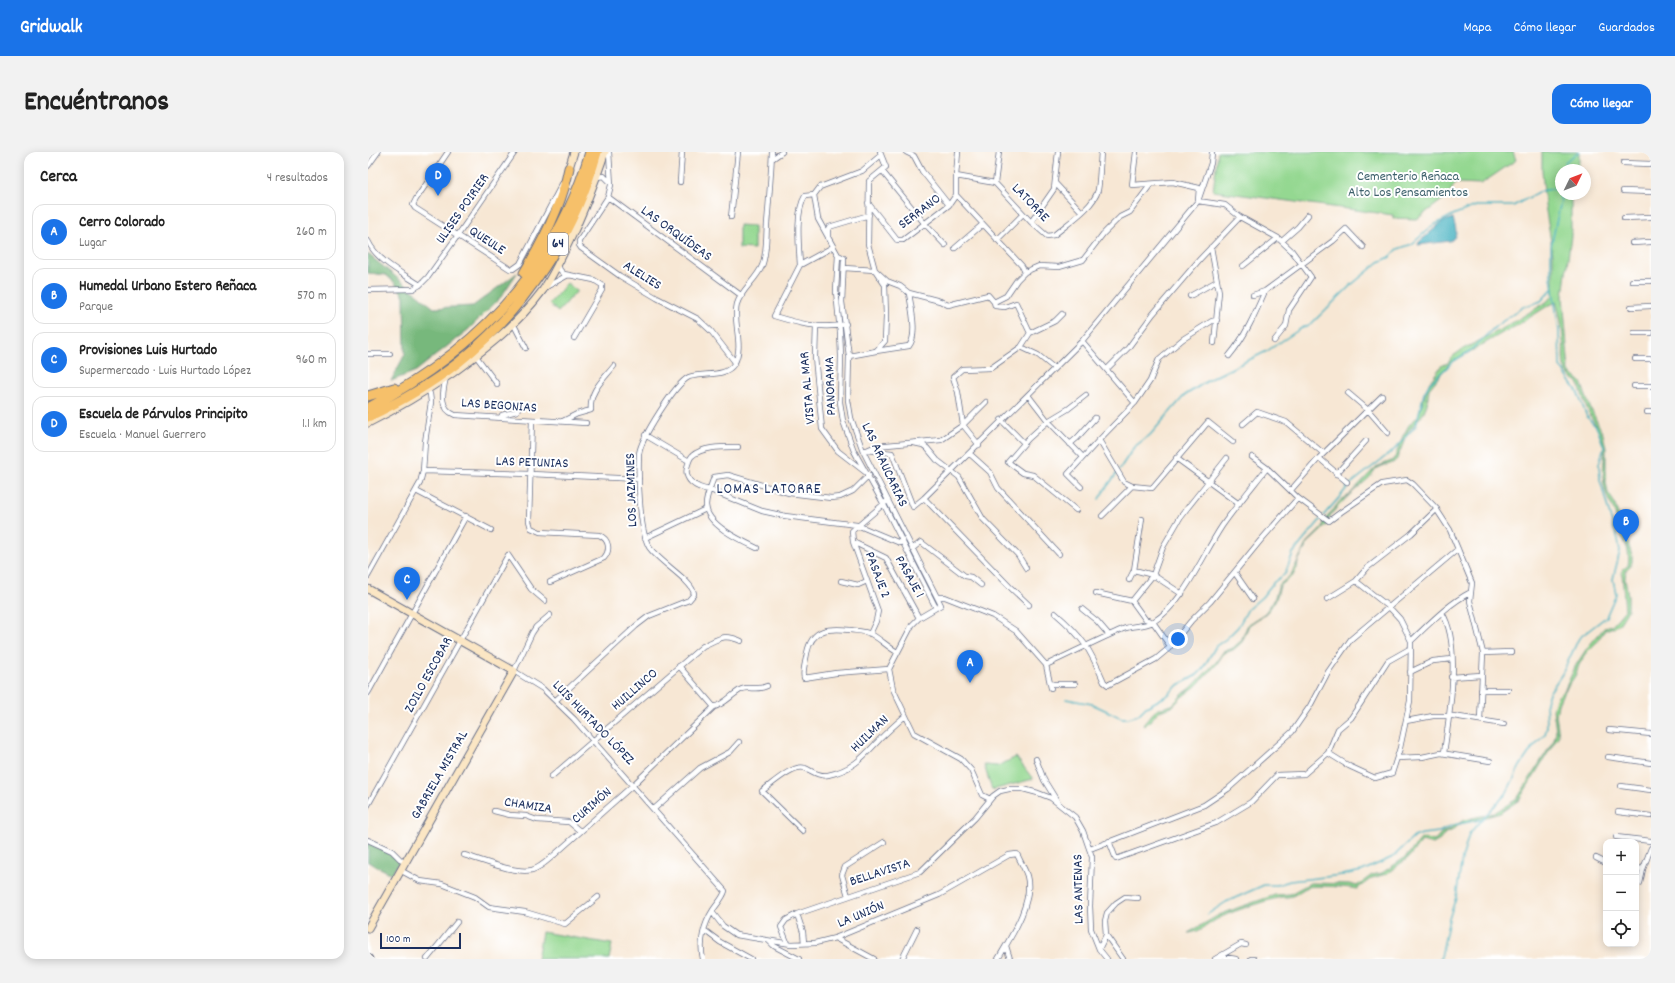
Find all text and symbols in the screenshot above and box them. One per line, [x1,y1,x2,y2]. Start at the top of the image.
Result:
text: Gridwalk [20,15,83,42]
text: Mapa [1464,18,1491,38]
text: Cómo llegar [1513,18,1576,38]
text: Guardados [1598,18,1655,38]
text: Encuéntranos [24,84,169,124]
button: Cómo llegar [1552,84,1651,124]
pin: D [425,163,451,196]
north arrow [1555,164,1591,200]
text: Cerca [40,166,77,190]
park label: Cementerio Reñaca Alto Los Pensamientos [1348,167,1468,203]
text: 4 resultados [267,169,328,188]
street label: ULISES POIRIER [431,170,495,248]
street label: LATORRE [1006,179,1054,227]
street label: SERRANO [895,189,945,235]
street label: LAS ORQUÍDEAS [636,201,716,267]
text: Cerro Colorado [79,212,165,234]
street label: QUEULE [465,222,510,261]
text: A [50,223,58,242]
text: 260 m [296,223,327,242]
road number: 64 [548,233,568,255]
text: Lugar [79,234,107,253]
street label: ALELIES [619,256,665,296]
text: Humedal Urbano Estero Reñaca [79,276,256,298]
text: B [51,287,57,306]
text: 570 m [297,287,327,306]
text: Parque [79,298,113,317]
text: Provisiones Luis Hurtado [79,340,217,362]
text: C [51,351,57,370]
text: 960 m [296,351,327,370]
street label: VISTA AL MAR [795,351,821,425]
street label: PANORAMA [820,356,842,416]
text: Supermercado · Luis Hurtado López [79,362,251,381]
street label: LAS BEGONIAS [460,393,538,419]
text: Escuela de Párvulos Principito [79,404,248,426]
text: D [51,415,57,434]
text: 1.1 km [302,415,327,434]
street label: LAS ARAUCARIAS [856,419,912,511]
text: Escuela · Manuel Guerrero [79,426,206,445]
street label: LAS PETUNIAS [495,452,569,474]
street label: LOS JAZMINES [621,453,643,527]
district label: LOMAS LATORRE [716,479,822,501]
pin: B [1613,509,1639,542]
street label: PASAJE 2 [859,549,895,601]
street label: PASAJE 1 [889,552,929,602]
pin: C [394,567,420,600]
your location [1168,629,1188,649]
street label: ZOILO ESCOBAR [400,633,458,717]
pin: A [957,650,983,683]
street label: HUILLINCO [607,664,663,716]
street label: LUIS HURTADO LÓPEZ [547,676,639,770]
street label: HUILMAN [846,711,894,757]
street label: GABRIELA MISTRAL [406,726,474,823]
street label: CURIMÓN [567,783,617,829]
street label: CHAMIZA [503,792,554,820]
map controls [1603,839,1639,947]
button: + [1603,839,1639,875]
street label: BELLAVISTA [847,854,913,892]
street label: LAS ANTENAS [1068,854,1090,924]
button: − [1603,875,1639,911]
street label: LA UNIÓN [834,896,888,934]
button: locate [1603,911,1639,947]
scale bar [380,931,461,950]
text: 100 m [386,932,410,948]

